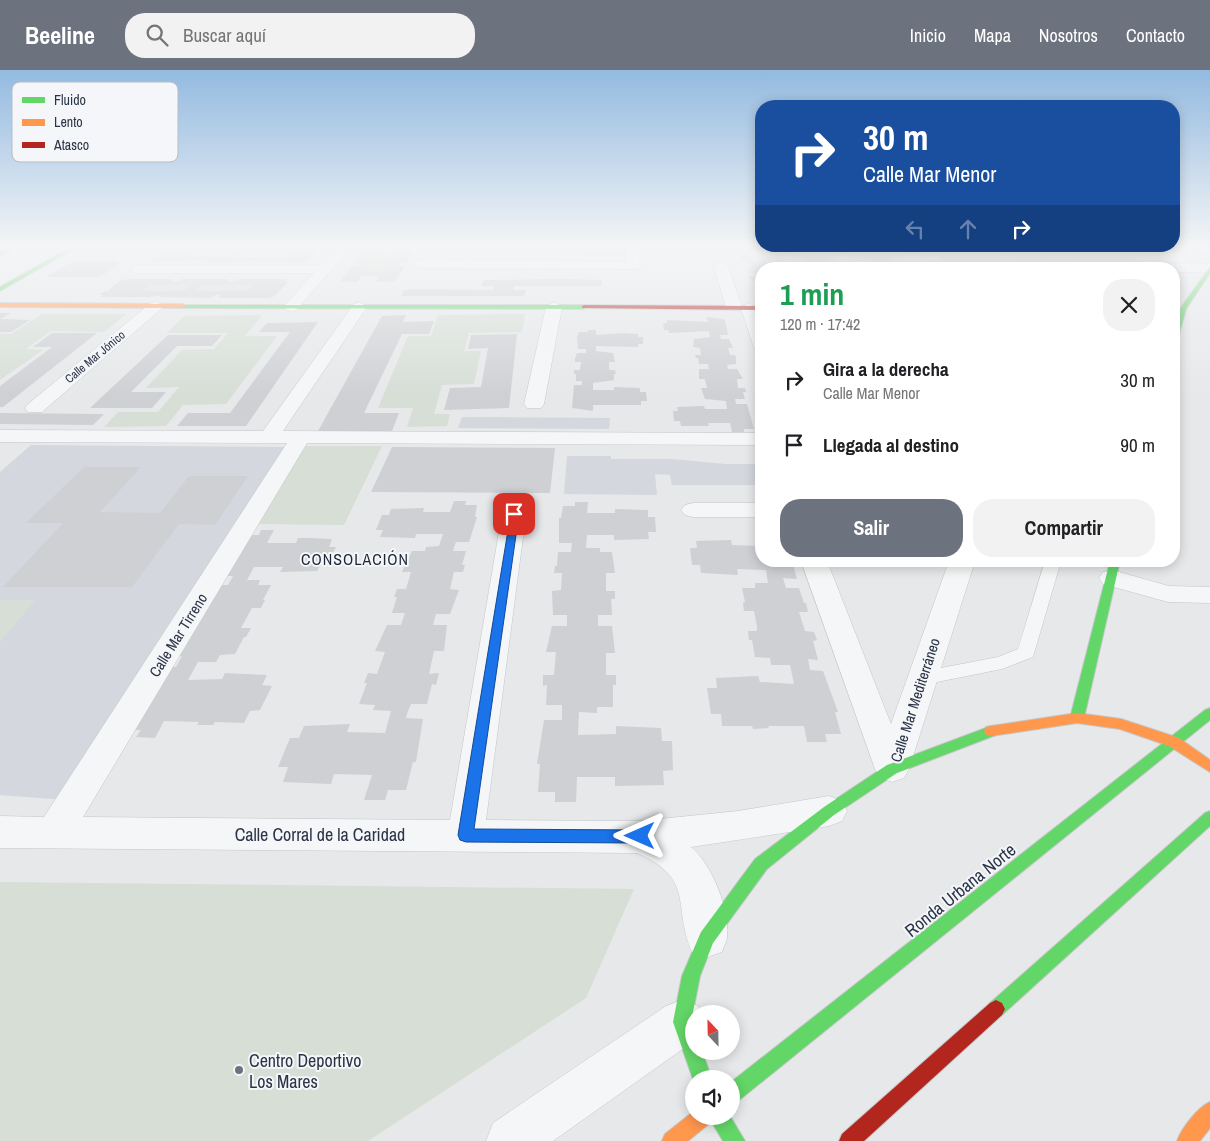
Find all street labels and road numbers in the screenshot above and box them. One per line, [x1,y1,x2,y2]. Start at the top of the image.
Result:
street label: Calle Mar Jónico [62,327,128,387]
street label: Calle Mar Tirreno [144,589,212,681]
street label: Calle Mar Mediterráneo [885,635,945,765]
street label: Calle Corral de la Caridad [235,822,405,847]
street label: Ronda Urbana Norte [899,837,1021,943]

